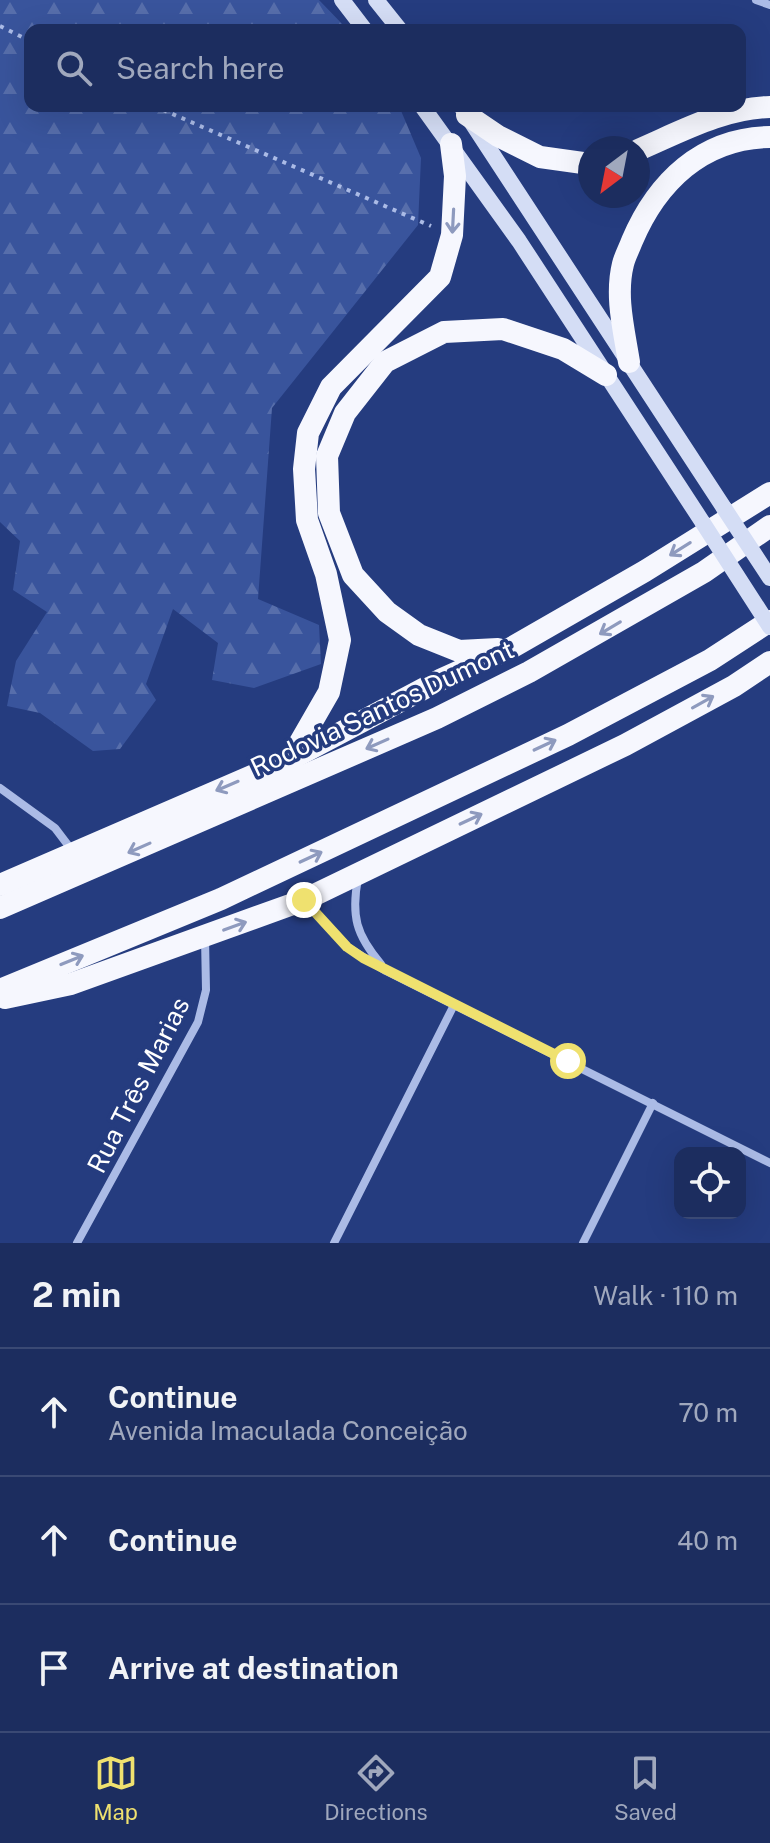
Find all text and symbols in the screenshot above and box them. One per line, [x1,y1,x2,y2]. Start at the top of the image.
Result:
search box [24,24,746,112]
icon: search [52,46,96,90]
text: Search here [116,50,284,86]
north arrow [578,136,650,208]
one-way arrow [445,208,460,234]
one-way arrow [669,541,692,557]
one-way arrow [599,620,622,636]
street label: Rodovia Santos Dumont [245,633,519,783]
one-way arrow [691,694,715,710]
one-way arrow [365,737,390,752]
one-way arrow [533,737,557,752]
one-way arrow [215,780,240,794]
one-way arrow [459,811,483,826]
one-way arrow [127,842,152,857]
one-way arrow [298,849,322,864]
route end [286,882,322,918]
one-way arrow [222,918,246,932]
one-way arrow [59,952,84,967]
street label: Rua Três Marias [80,992,196,1178]
route start [550,1043,586,1079]
map controls [674,1147,746,1219]
button: locate [674,1147,746,1219]
text: 2 min [32,1275,121,1315]
text: Walk · 110 m [593,1280,738,1311]
text: Continue [108,1379,238,1415]
icon: ahead [32,1390,76,1434]
text: 70 m [678,1397,738,1428]
text: Avenida Imaculada Conceição [108,1415,468,1446]
icon: ahead [32,1518,76,1562]
text: Continue [108,1522,238,1558]
text: 40 m [677,1525,738,1556]
icon: arrive [32,1646,76,1690]
text: Arrive at destination [108,1650,399,1686]
tab: Map [93,1751,138,1825]
tab: Directions [324,1751,428,1825]
tab: Saved [614,1751,677,1825]

